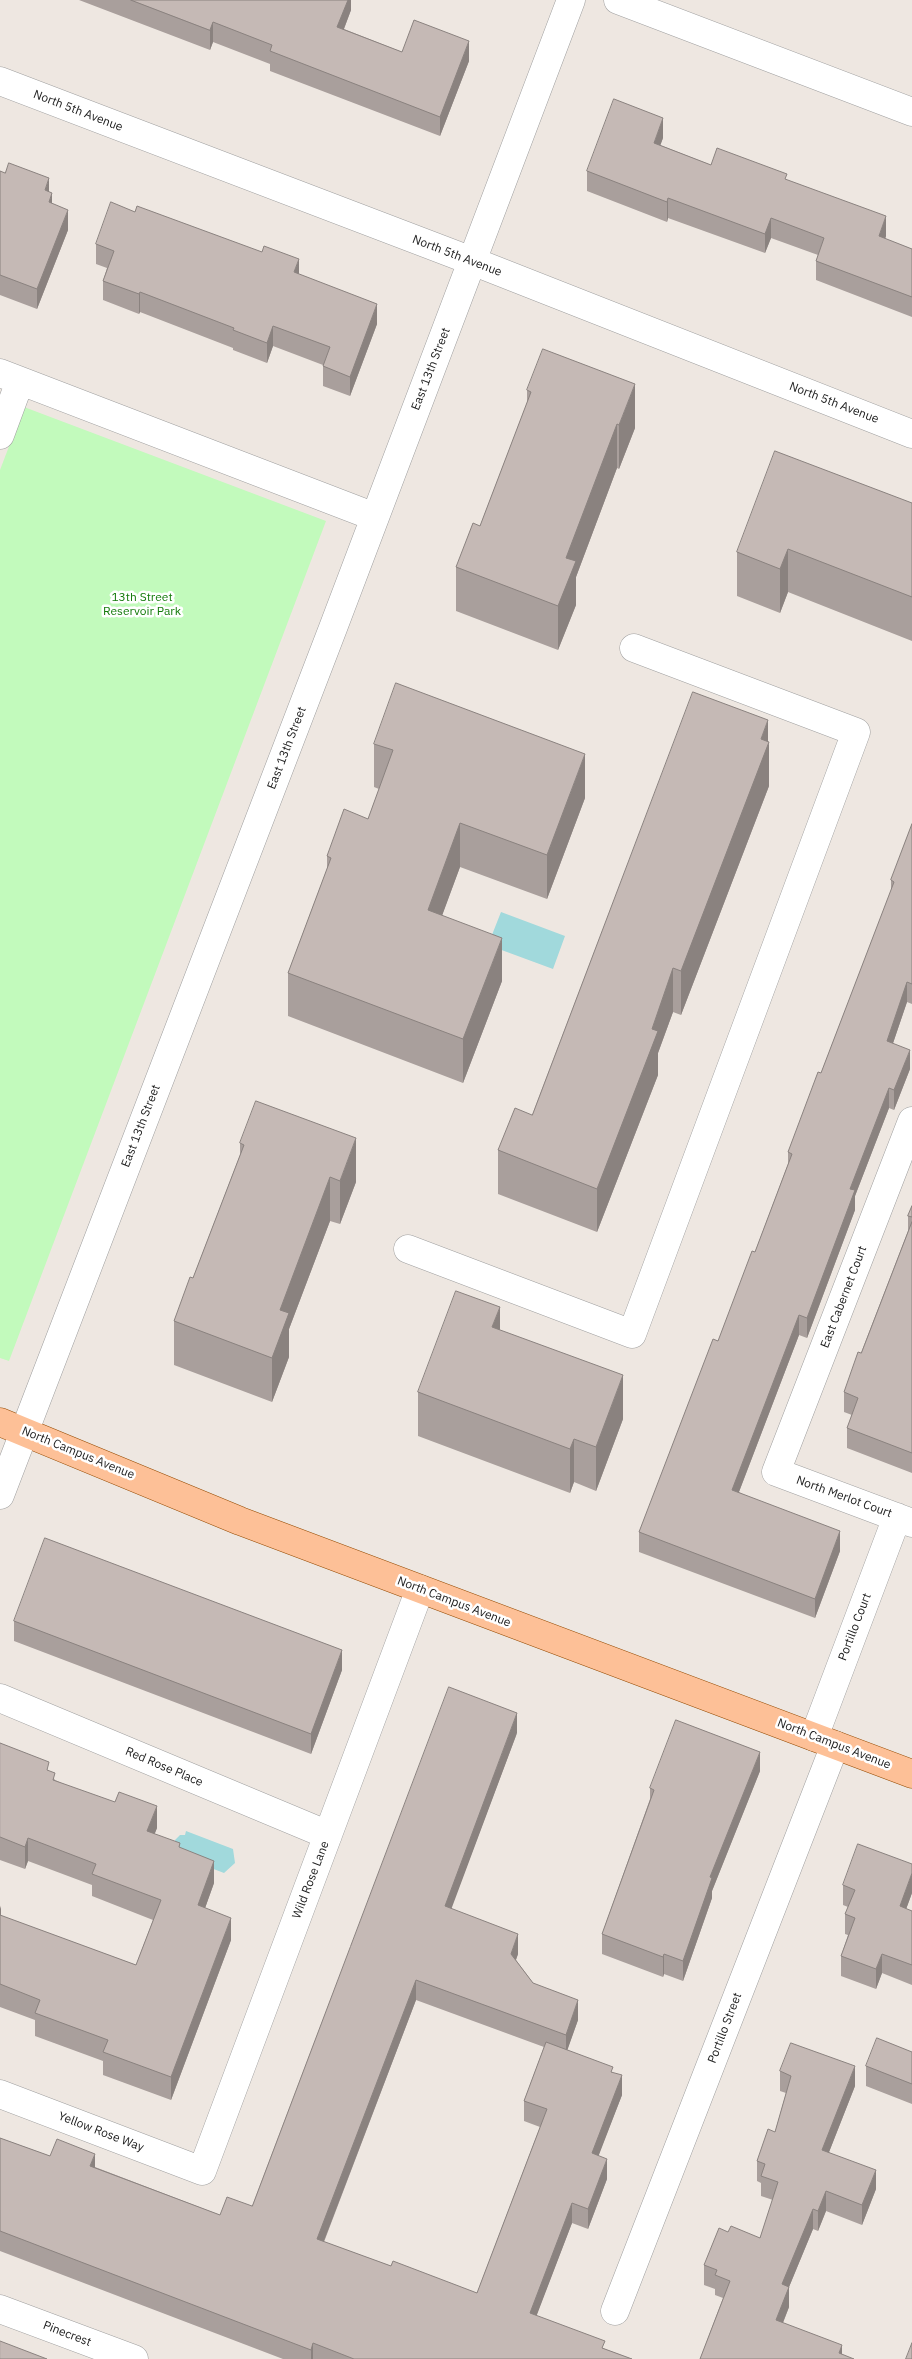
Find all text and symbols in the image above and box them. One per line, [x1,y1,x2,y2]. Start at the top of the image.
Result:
street label: North 5th Avenue [31,87,125,135]
street label: North 5th Avenue [410,232,504,280]
street label: East 13th Street [409,326,453,412]
street label: North 5th Avenue [787,379,881,427]
park label: 13th Street Reservoir Park [103,591,181,619]
street label: East 13th Street [265,705,309,791]
street label: East 13th Street [119,1083,163,1169]
street label: East Cabernet Court [818,1244,870,1350]
street label: North Campus Avenue [19,1424,137,1482]
street label: North Merlot Court [794,1473,894,1521]
street label: North Campus Avenue [395,1574,513,1630]
street label: Portillo Court [836,1591,874,1663]
street label: North Campus Avenue [775,1716,893,1772]
street label: Red Rose Place [123,1744,205,1790]
street label: Wild Rose Lane [290,1839,332,1921]
street label: Portillo Street [705,1991,745,2065]
street label: Yellow Rose Way [56,2109,146,2155]
street label: Pinecrest [41,2318,93,2350]

